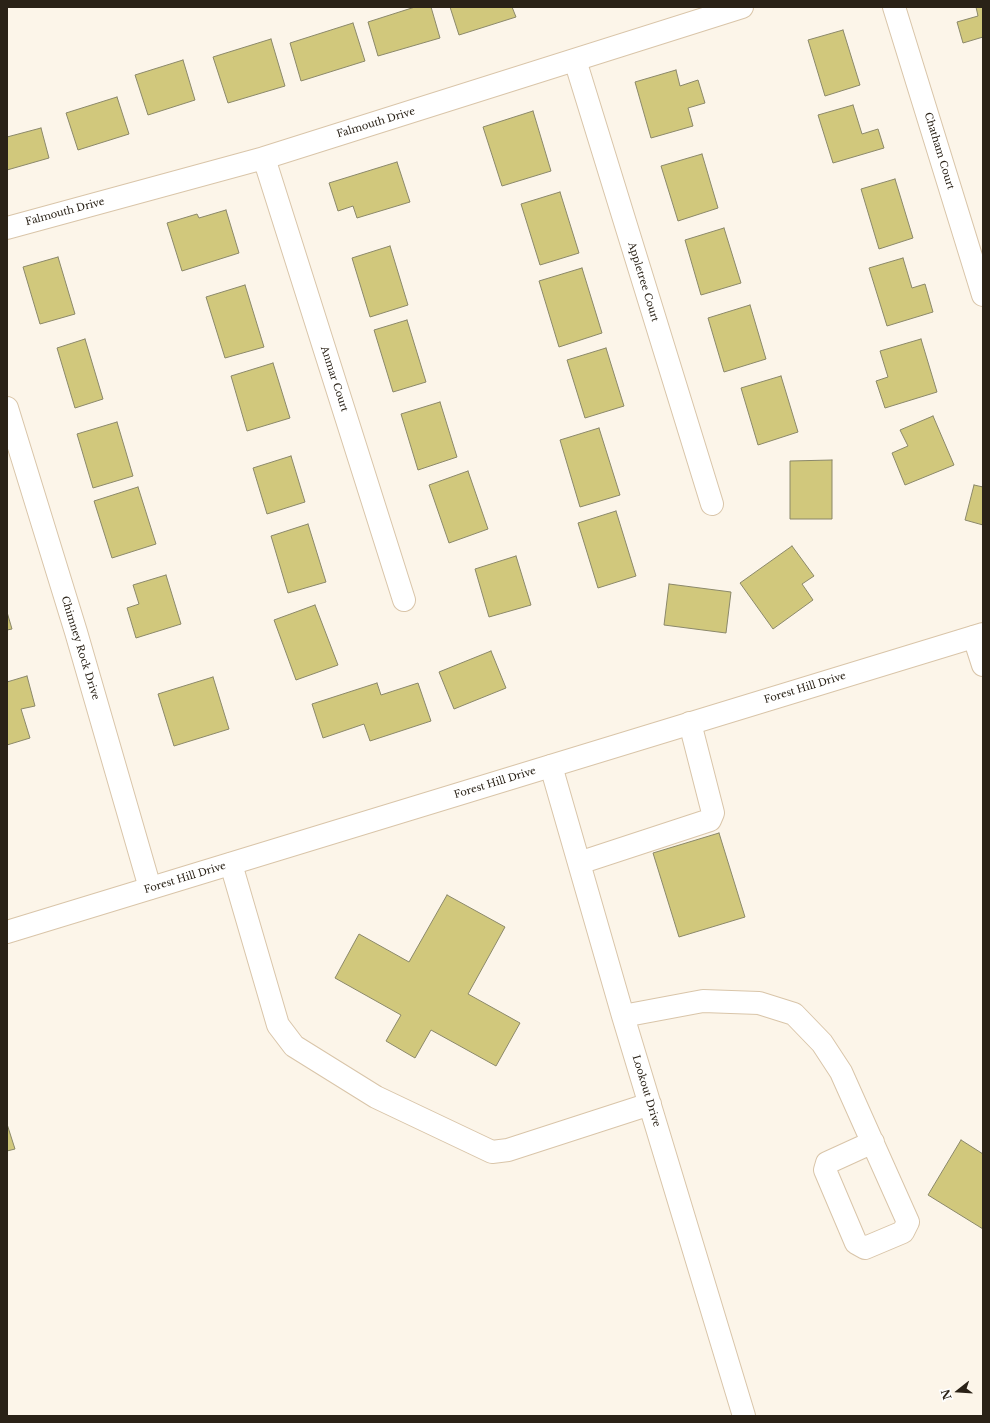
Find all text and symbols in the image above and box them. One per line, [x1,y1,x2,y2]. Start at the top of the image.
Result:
street label: Falmouth Drive [335,105,417,141]
street label: Chatham Court [922,111,956,191]
street label: Falmouth Drive [24,196,106,228]
street label: Appletree Court [625,241,661,323]
street label: Anmar Court [318,345,350,413]
street label: Chimney Rock Drive [58,595,102,701]
street label: Forest Hill Drive [763,670,847,706]
street label: Forest Hill Drive [453,765,537,801]
street label: Forest Hill Drive [143,860,227,896]
street label: Lookout Drive [629,1054,663,1128]
north arrow [938,1371,978,1411]
text: N [938,1388,955,1402]

